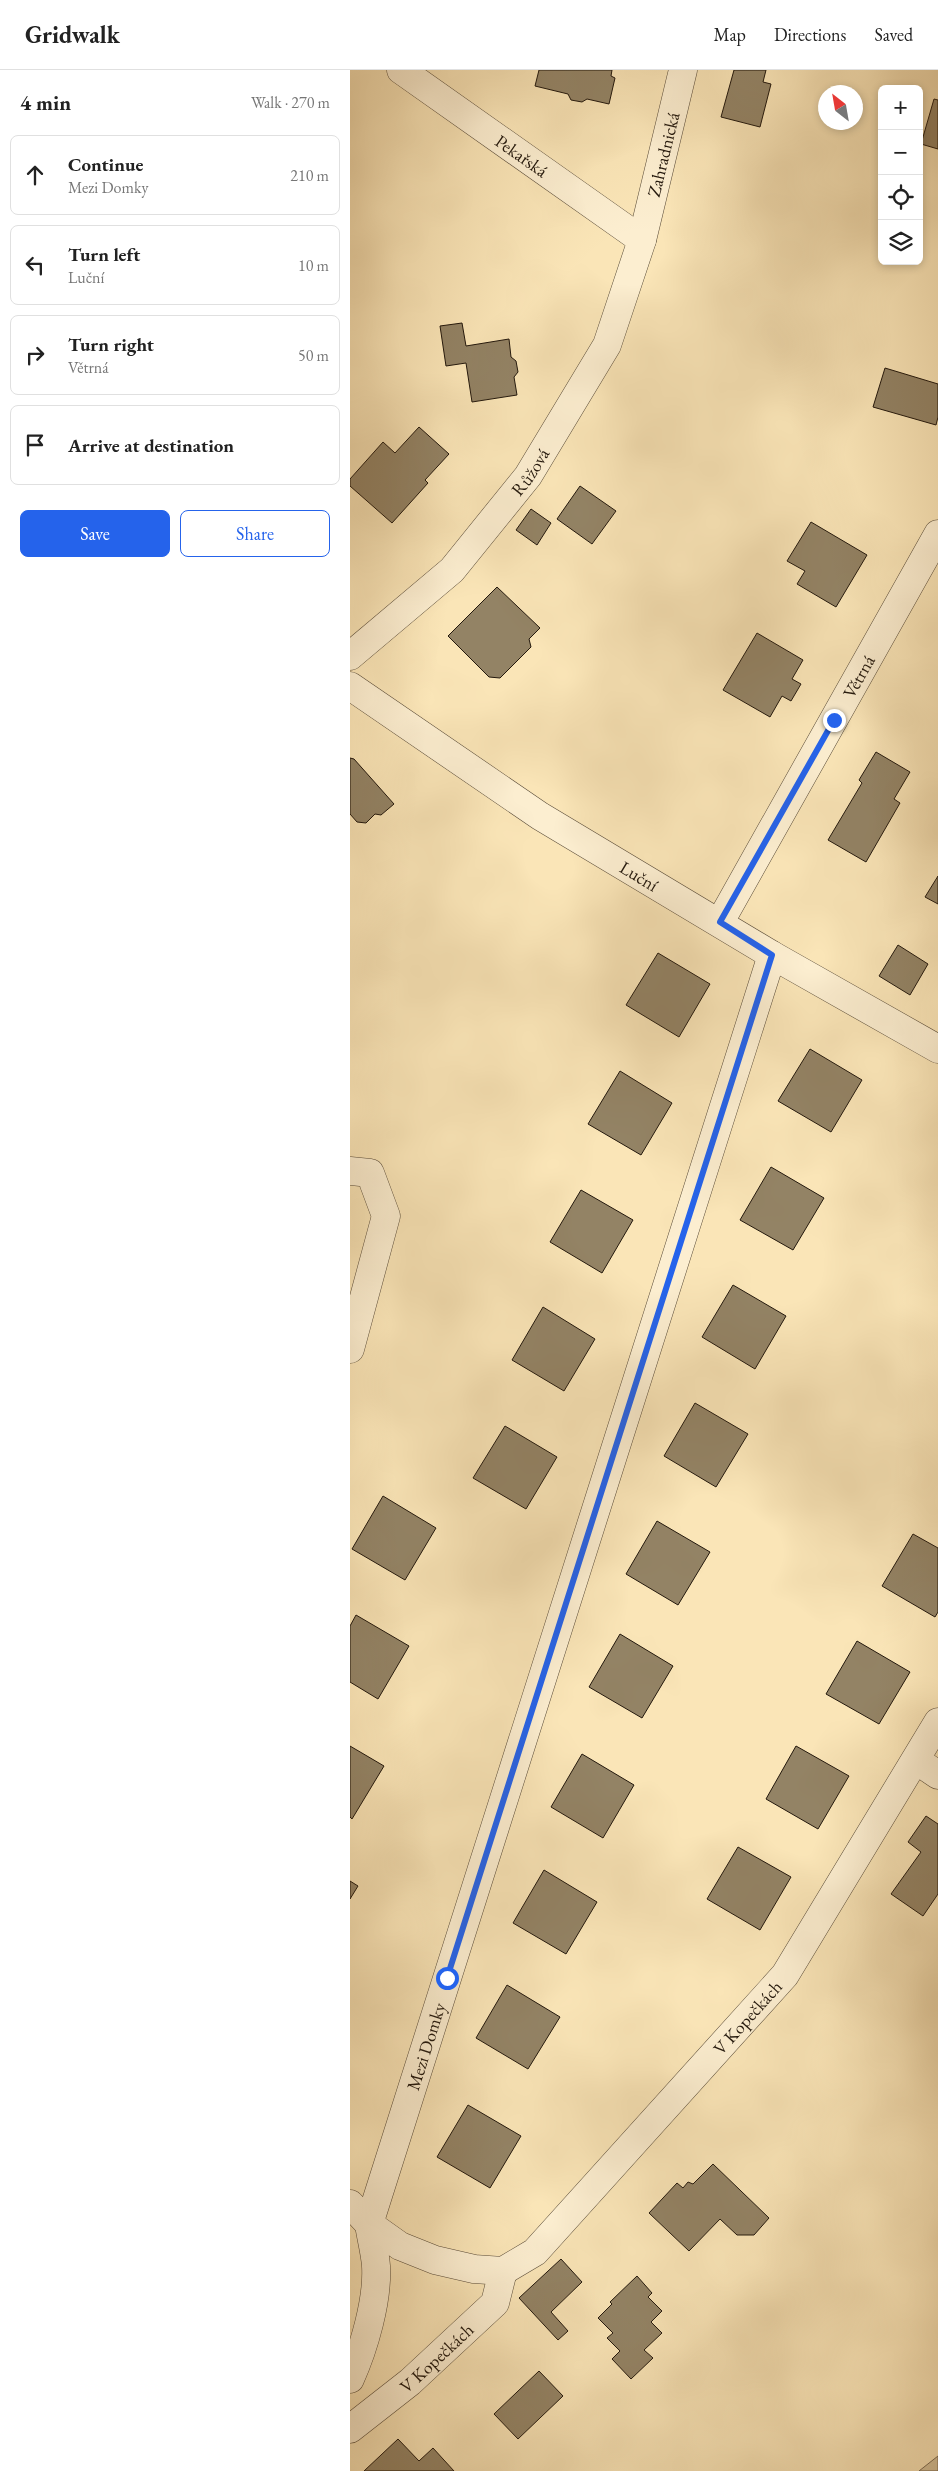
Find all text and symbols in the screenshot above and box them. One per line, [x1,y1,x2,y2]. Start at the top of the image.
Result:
text: Gridwalk [25,19,120,50]
text: Map [714,23,746,46]
text: Directions [774,23,846,46]
text: Saved [874,23,913,46]
north arrow [818,85,863,130]
map controls [878,85,923,265]
button: + [878,85,923,130]
text: 4 min [20,89,71,116]
text: Walk · 270 m [251,92,330,113]
street label: Zahradnická [641,109,684,199]
street label: Pekařská [491,129,553,182]
button: − [878,130,923,175]
text: Continue [68,152,143,177]
icon: ahead [21,161,49,189]
text: 210 m [290,165,329,186]
button: locate [878,175,923,220]
text: Mezi Domky [68,177,148,198]
button: layers [878,220,923,265]
text: Turn left [68,242,140,267]
icon: left [21,251,49,279]
text: 10 m [298,255,329,276]
text: Luční [68,267,104,288]
text: Turn right [68,332,154,357]
icon: right [21,341,49,369]
text: 50 m [298,345,329,366]
text: Větrná [68,357,109,378]
icon: arrive [21,431,49,459]
text: Arrive at destination [68,433,234,458]
street label: Růžová [505,443,554,500]
button: Save [20,510,170,557]
button: Share [180,510,330,557]
street label: Větrná [837,650,880,702]
route end [823,709,846,732]
street label: Luční [616,855,663,896]
route start [436,1967,459,1990]
street label: V Kopečkách [707,1975,787,2059]
street label: Mezi Domky [401,2000,450,2093]
street label: V Kopečkách [395,2318,478,2398]

